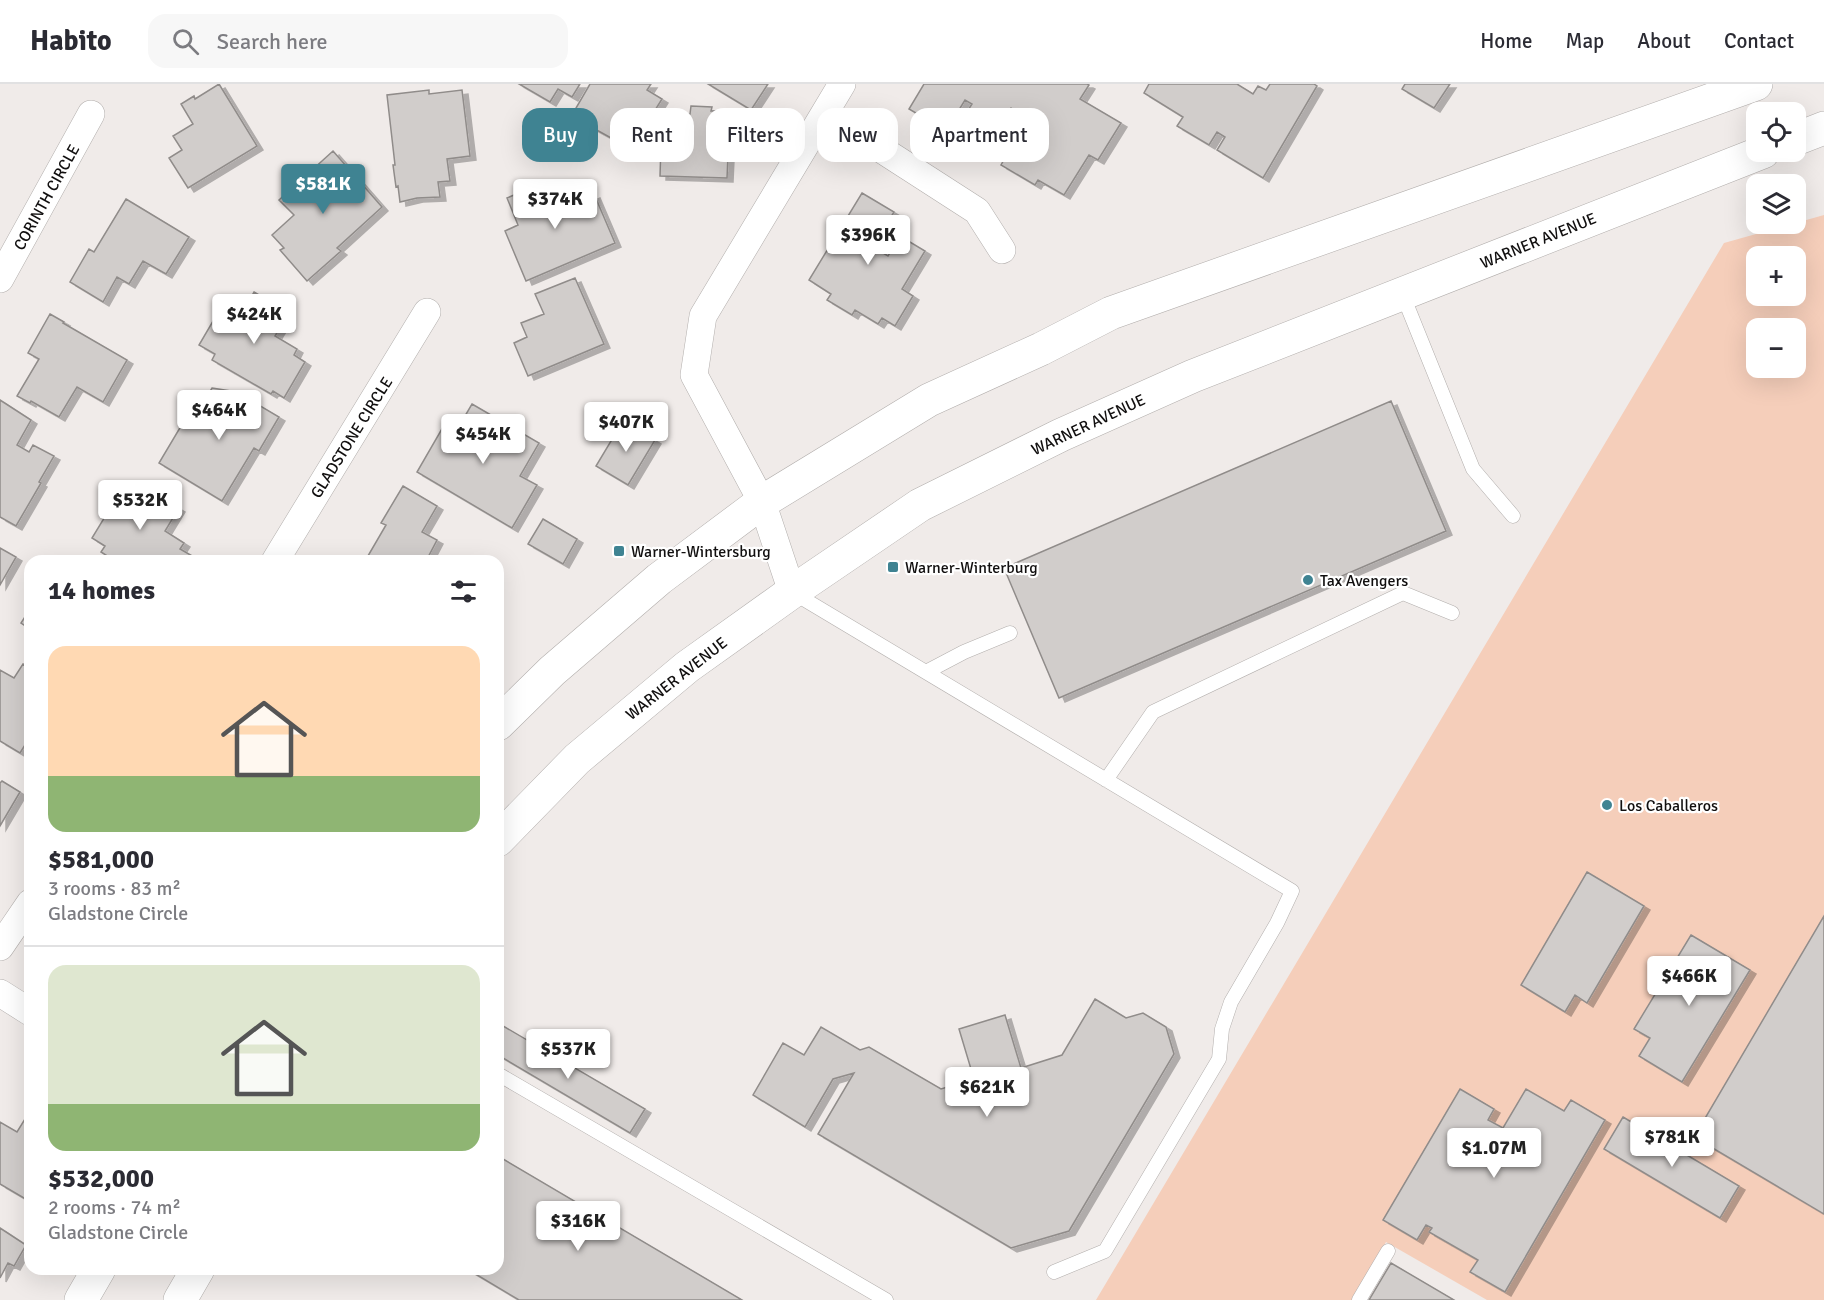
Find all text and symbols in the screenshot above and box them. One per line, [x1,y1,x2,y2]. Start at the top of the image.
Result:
search box [148,14,568,68]
text: Habito [30,24,112,58]
icon: search [169,25,202,58]
text: Search here [217,28,328,55]
text: Home [1480,28,1533,54]
text: Map [1566,28,1604,54]
text: About [1637,28,1691,54]
text: Contact [1724,28,1794,54]
map controls [1746,102,1806,378]
button: locate [1746,102,1806,162]
chip: Buy [522,108,598,162]
chip: Rent [610,108,694,162]
chip: Filters [706,108,805,162]
chip: New [817,108,898,162]
chip: Apartment [910,108,1049,162]
street label: CORINTH CIRCLE [10,141,84,254]
pin: $581K [281,164,365,215]
text: $581K [295,171,351,196]
button: layers [1746,174,1806,234]
pin: $374K [513,179,597,230]
text: $374K [527,186,583,211]
street label: WARNER AVENUE [1477,209,1599,273]
pin: $396K [826,215,910,266]
text: $396K [840,222,896,247]
button: + [1746,246,1806,306]
pin: $424K [212,294,296,345]
text: $424K [226,301,282,326]
button: − [1746,318,1806,378]
street label: GLADSTONE CIRCLE [307,373,397,502]
pin: $464K [177,390,261,441]
street label: WARNER AVENUE [1028,390,1149,460]
text: $464K [191,397,247,422]
pin: $407K [584,402,668,453]
text: $407K [598,409,654,434]
pin: $454K [441,414,525,465]
text: $454K [455,421,511,446]
pin: $532K [98,480,182,531]
text: $532K [112,487,168,512]
place label: Warner-Wintersburg [631,542,771,562]
marker: Warner-Wintersburg [612,544,626,558]
place label: Warner-Winterburg [905,558,1038,578]
marker: Warner-Winterburg [886,560,900,574]
place label: Tax Avengers [1320,571,1408,591]
marker: Tax Avengers [1301,573,1315,587]
text: 14 homes [48,575,155,607]
icon: filters [447,575,480,608]
street label: WARNER AVENUE [622,633,731,725]
icon: home [210,685,318,793]
place label: Los Caballeros [1619,796,1718,816]
marker: Los Caballeros [1600,798,1614,812]
text: $581,000 [48,844,154,876]
text: 3 rooms · 83 m² [48,876,181,901]
text: Gladstone Circle [48,901,188,926]
pin: $466K [1647,956,1731,1007]
text: $466K [1661,963,1717,988]
icon: home [210,1004,318,1112]
pin: $537K [526,1029,610,1080]
text: $537K [540,1036,596,1061]
pin: $621K [945,1067,1029,1118]
text: $621K [959,1074,1015,1099]
pin: $781K [1630,1117,1714,1168]
text: $781K [1644,1124,1700,1149]
pin: $1.07M [1445,1128,1543,1179]
text: $1.07M [1461,1135,1527,1160]
text: $532,000 [48,1163,154,1195]
text: 2 rooms · 74 m² [48,1195,181,1220]
pin: $316K [536,1201,620,1252]
text: $316K [550,1208,606,1233]
text: Gladstone Circle [48,1220,188,1245]

